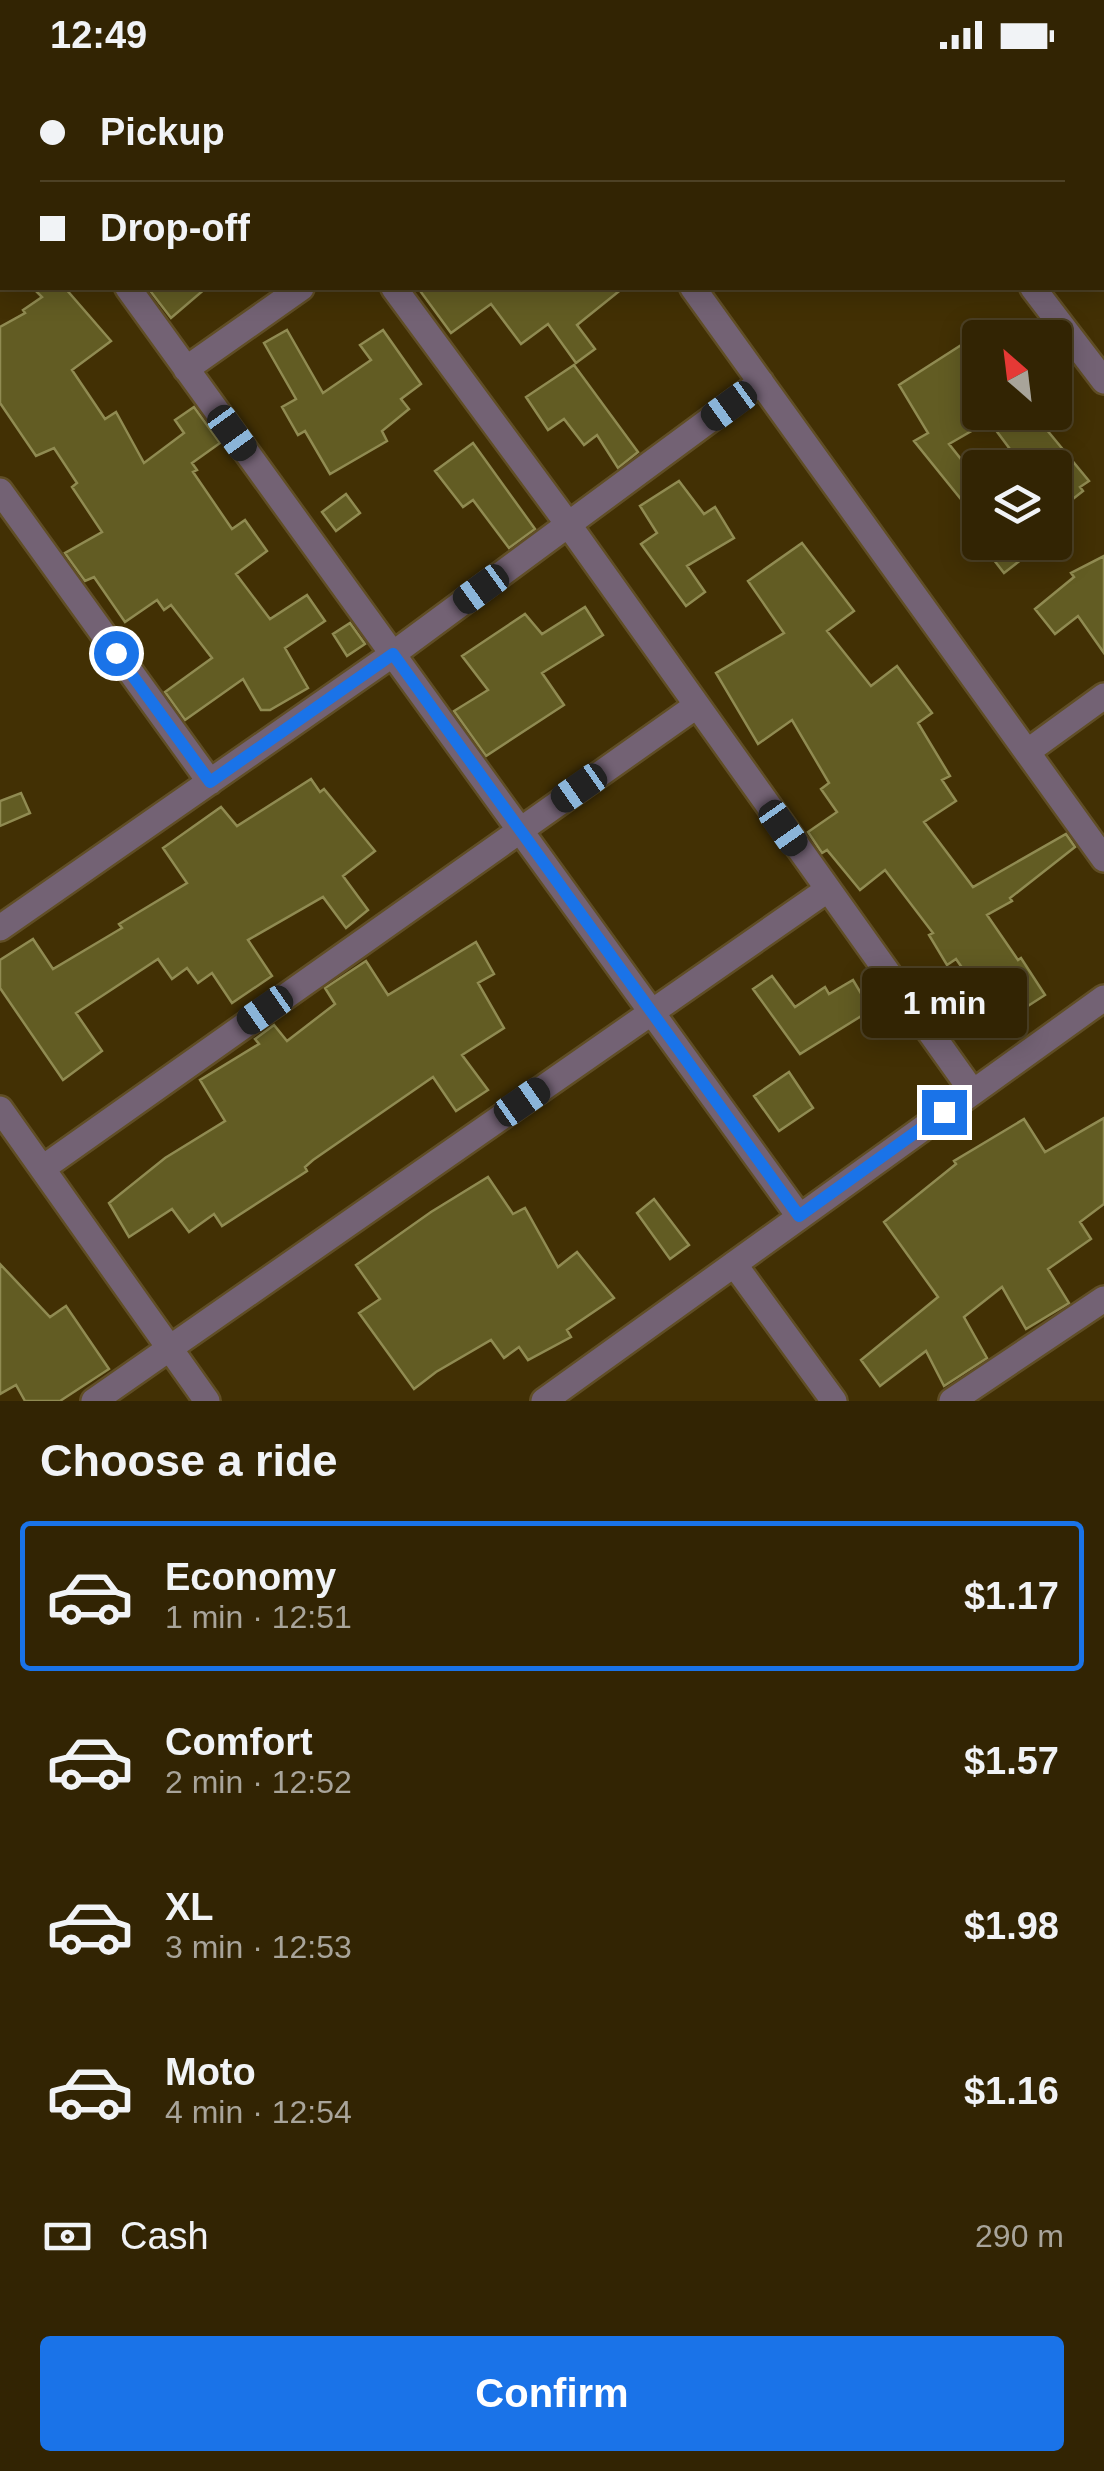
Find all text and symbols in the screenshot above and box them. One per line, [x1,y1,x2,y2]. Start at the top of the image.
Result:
text: 12:49 [50,14,147,56]
text: Pickup [100,111,225,153]
text: Drop-off [100,207,250,249]
north arrow [962,320,1072,430]
map controls [962,320,1072,560]
car [696,376,762,436]
car [202,400,262,466]
button: layers [962,450,1072,560]
car [448,559,514,619]
route start [94,631,139,676]
car [546,759,612,817]
car [754,795,812,861]
callout: 1 min [862,967,1026,1037]
car [232,981,298,1039]
text: 1 min [903,985,986,1021]
car [489,1073,555,1131]
route end [922,1090,967,1135]
text: Choose a ride [40,1435,338,1486]
icon: car [45,1551,135,1641]
text: Economy [165,1556,336,1598]
text: $1.17 [964,1575,1059,1617]
text: 1 min · 12:51 [165,1599,352,1635]
icon: car [45,1716,135,1806]
text: Comfort [165,1721,313,1763]
text: $1.57 [964,1740,1059,1782]
text: 2 min · 12:52 [165,1764,352,1800]
icon: car [45,1881,135,1971]
text: XL [165,1886,214,1928]
text: $1.98 [964,1905,1059,1947]
text: 3 min · 12:53 [165,1929,352,1965]
icon: car [45,2046,135,2136]
text: Moto [165,2051,256,2093]
text: $1.16 [964,2070,1059,2112]
text: 4 min · 12:54 [165,2094,352,2130]
icon: cash [40,2209,95,2264]
text: Cash [120,2215,209,2257]
text: 290 m [975,2218,1064,2254]
button: Confirm [40,2336,1064,2451]

